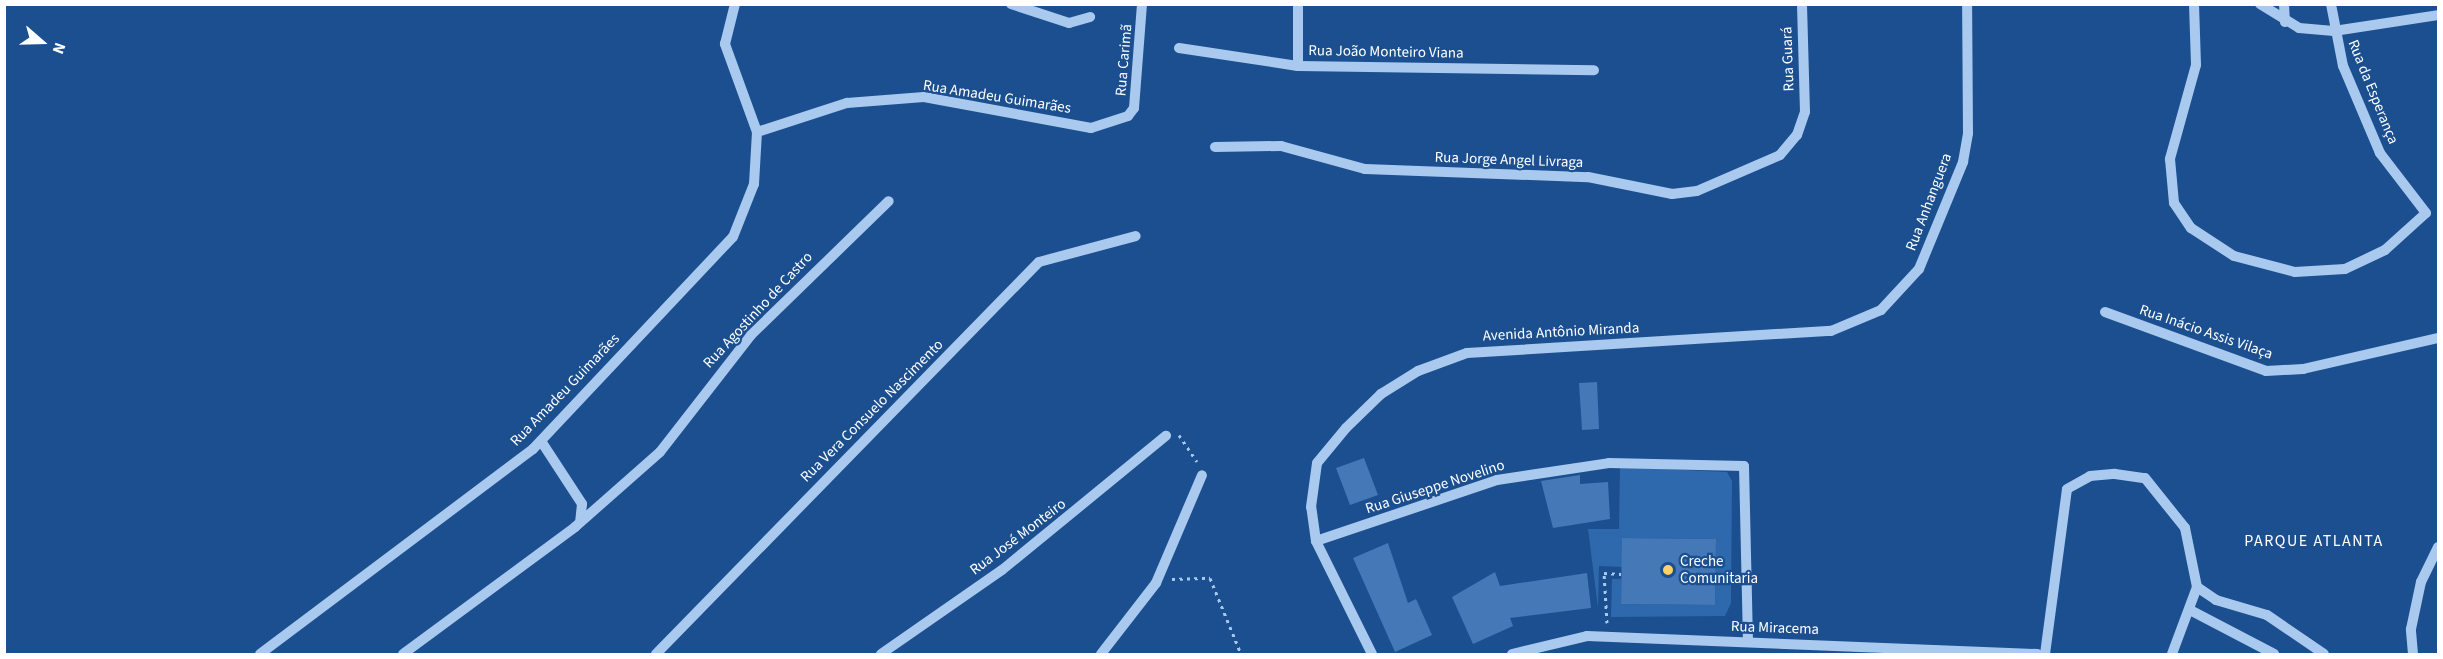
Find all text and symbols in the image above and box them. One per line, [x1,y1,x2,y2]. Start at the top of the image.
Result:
north arrow [12,12,72,72]
street label: Rua Carimã [1112,23,1136,97]
street label: Rua Guará [1778,26,1798,92]
street label: Rua da Esperança [2344,37,2402,147]
text: N [47,39,71,57]
street label: Rua João Monteiro Viana [1308,42,1464,62]
street label: Rua Amadeu Guimarães [922,76,1072,118]
street label: Rua Jorge Angel Livraga [1434,148,1584,172]
street label: Rua Anhanguera [1902,151,1956,253]
street label: Rua Agostinho de Castro [700,248,816,372]
street label: Rua Inácio Assis Vilaça [2137,301,2275,363]
street label: Avenida Antônio Miranda [1482,319,1640,345]
street label: Rua Amadeu Guimarães [507,330,623,450]
street label: Rua Vera Consuelo Nascimento [797,336,947,486]
street label: Rua Giuseppe Novelino [1363,456,1507,518]
street label: Rua José Monteiro [966,495,1070,579]
district label: PARQUE ATLANTA [2244,531,2384,551]
place label: Creche Comunitaria [1680,552,1758,587]
marker: Creche Comunitaria [1661,563,1675,577]
street label: Rua Miracema [1731,617,1819,639]

